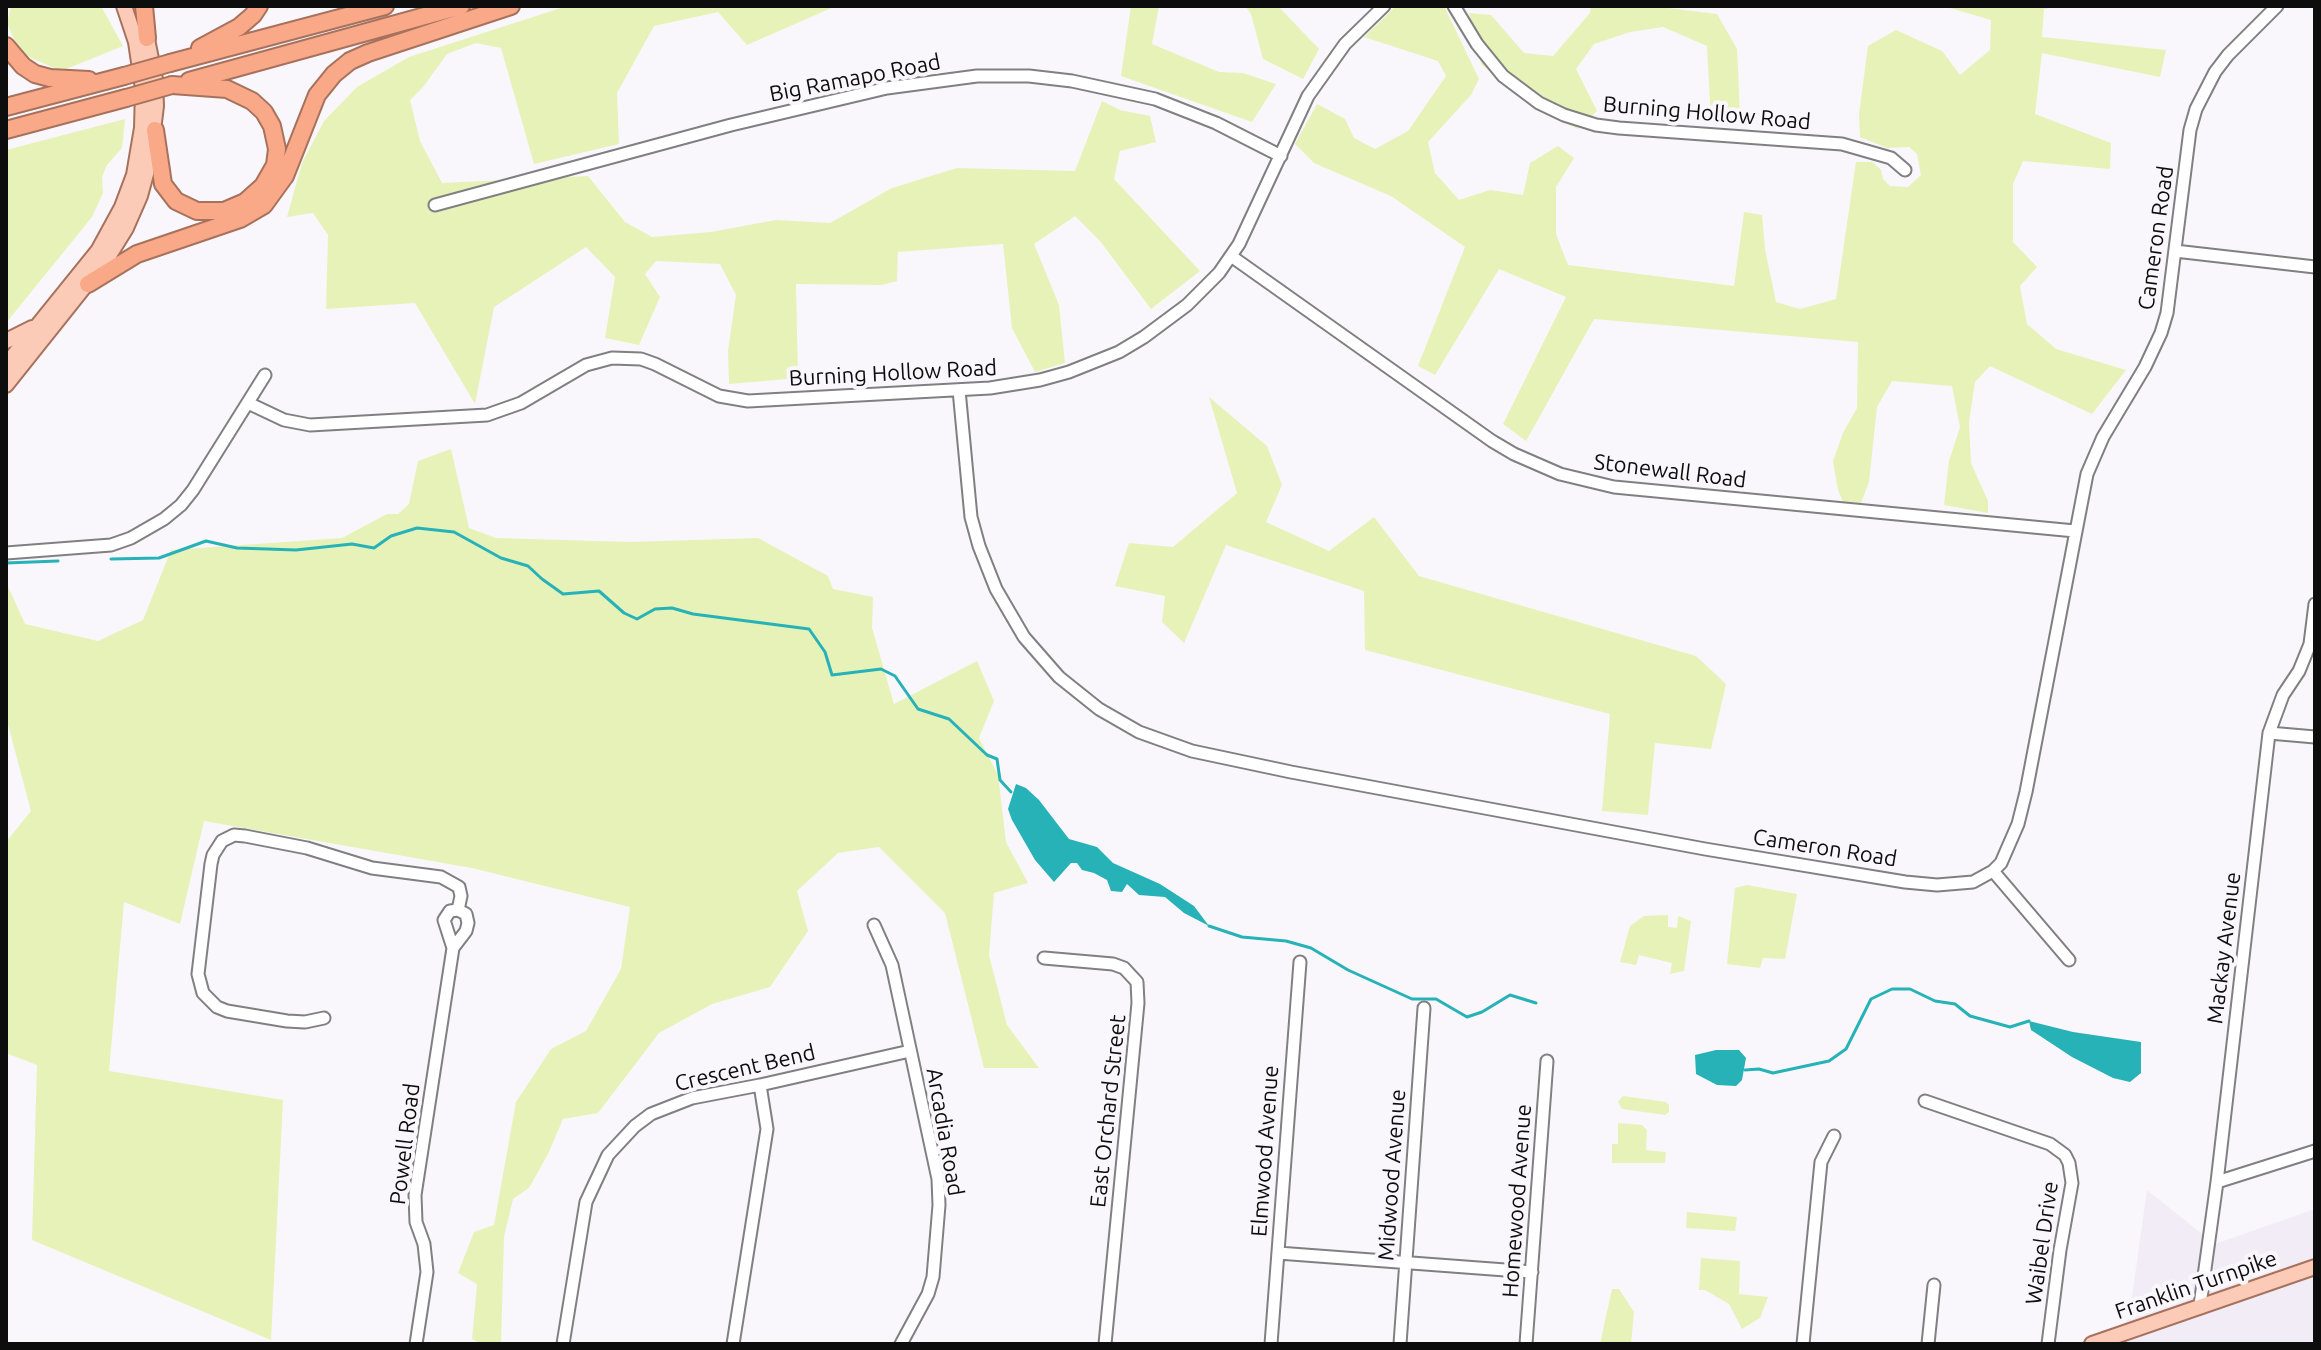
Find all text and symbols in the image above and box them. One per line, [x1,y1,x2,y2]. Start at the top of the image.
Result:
street label: Big Ramapo Road [767,48,943,108]
street label: Burning Hollow Road [1602,91,1812,135]
street label: Cameron Road [2133,164,2179,312]
street label: Burning Hollow Road [788,354,998,392]
street label: Stonewall Road [1592,449,1748,493]
street label: Cameron Road [1751,824,1899,872]
street label: Mackay Avenue [2202,871,2246,1025]
street label: East Orchard Street [1085,1013,1131,1209]
street label: Crescent Bend [672,1039,818,1097]
street label: Elmwood Avenue [1246,1064,1284,1238]
street label: Arcadia Road [921,1066,969,1198]
street label: Powell Road [384,1082,426,1206]
street label: Midwood Avenue [1373,1088,1411,1262]
street label: Homewood Avenue [1497,1103,1537,1299]
street label: Waibel Drive [2020,1180,2064,1306]
street label: Franklin Turnpike [2112,1245,2280,1325]

